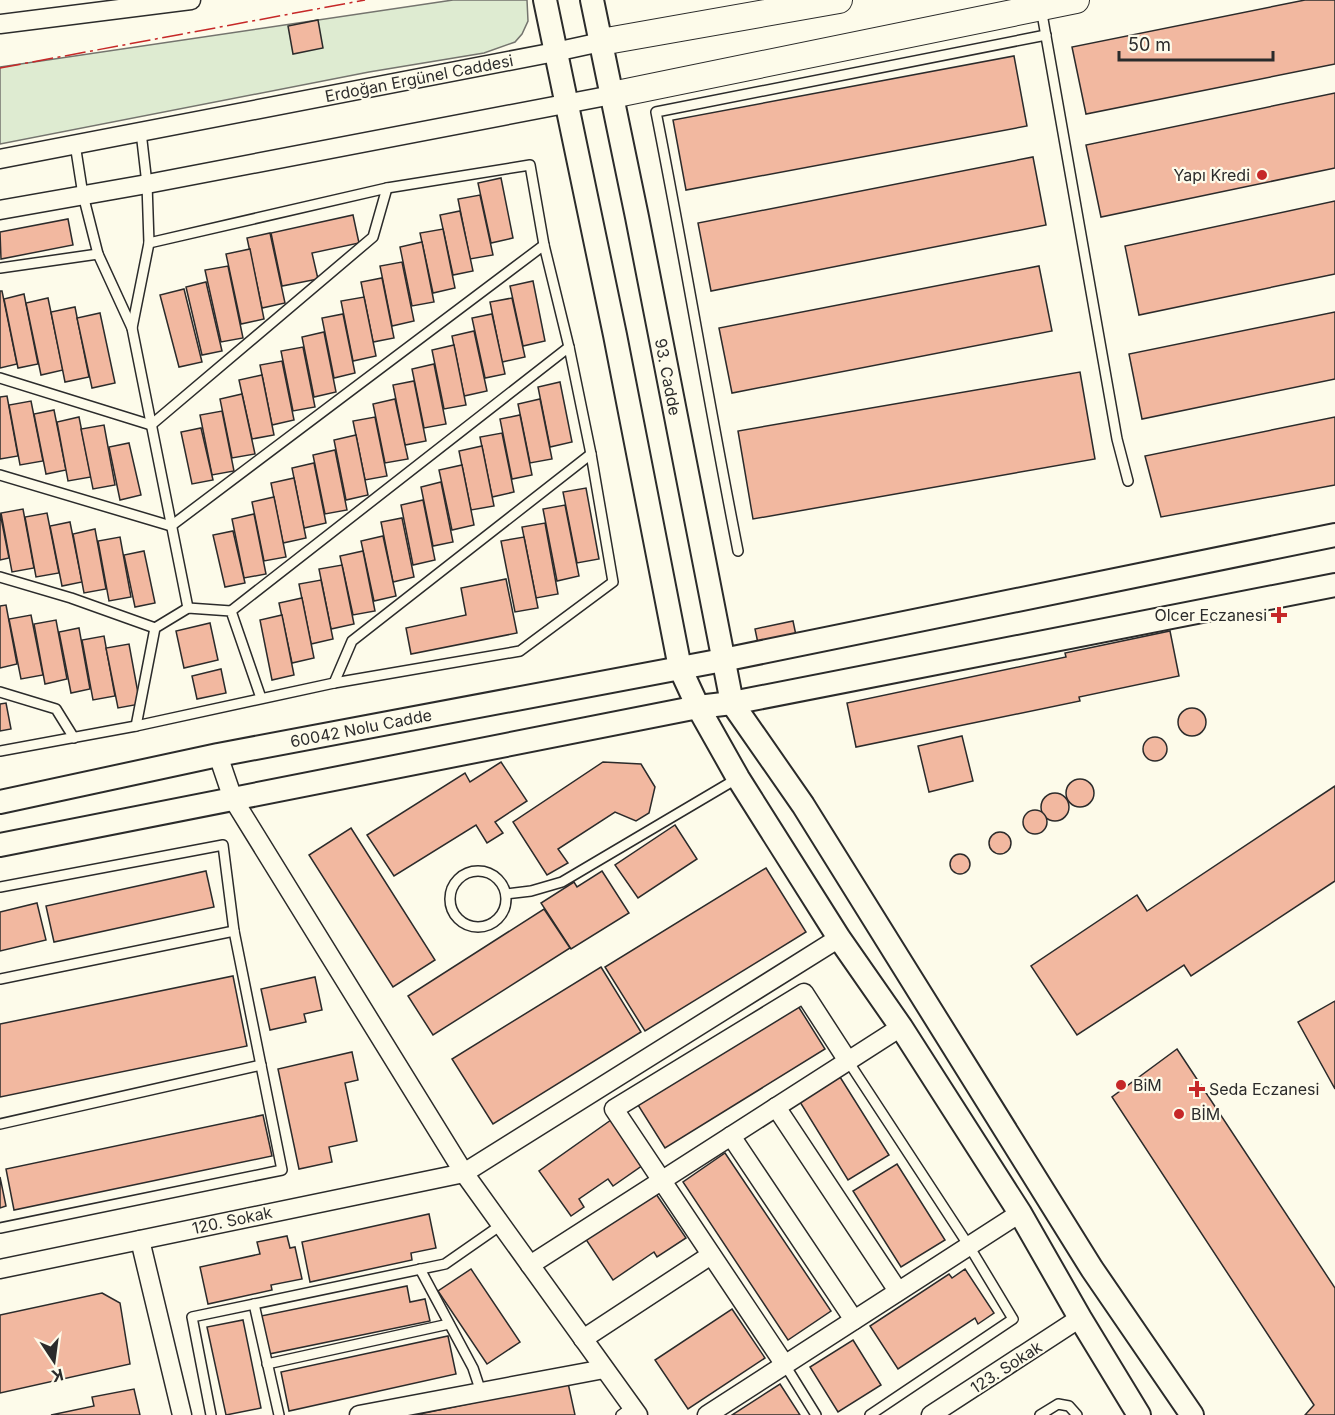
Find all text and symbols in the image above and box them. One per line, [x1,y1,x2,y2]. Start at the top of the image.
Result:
scale bar [1119,24,1274,62]
text: 50 m [1128,34,1171,55]
street label: Erdoğan Ergünel Caddesi [323,50,515,106]
place label: Yapı Kredi [1174,165,1250,185]
marker: Yapı Kredi [1255,168,1269,182]
street label: 93. Cadde [651,337,685,417]
place label: Olcer Eczanesi [1154,605,1267,625]
marker: Olcer Eczanesi [1272,608,1286,622]
street label: 60042 Nolu Cadde [289,704,433,752]
place label: BiM [1133,1075,1162,1095]
marker: BiM [1114,1078,1128,1092]
place label: Seda Eczanesi [1209,1079,1319,1099]
marker: Seda Eczanesi [1190,1082,1204,1096]
place label: BİM [1191,1104,1220,1124]
marker: BİM [1172,1107,1186,1121]
street label: 120. Sokak [190,1202,274,1238]
north arrow [24,1331,84,1391]
street label: 123. Sokak [966,1336,1046,1398]
text: K [49,1365,65,1387]

